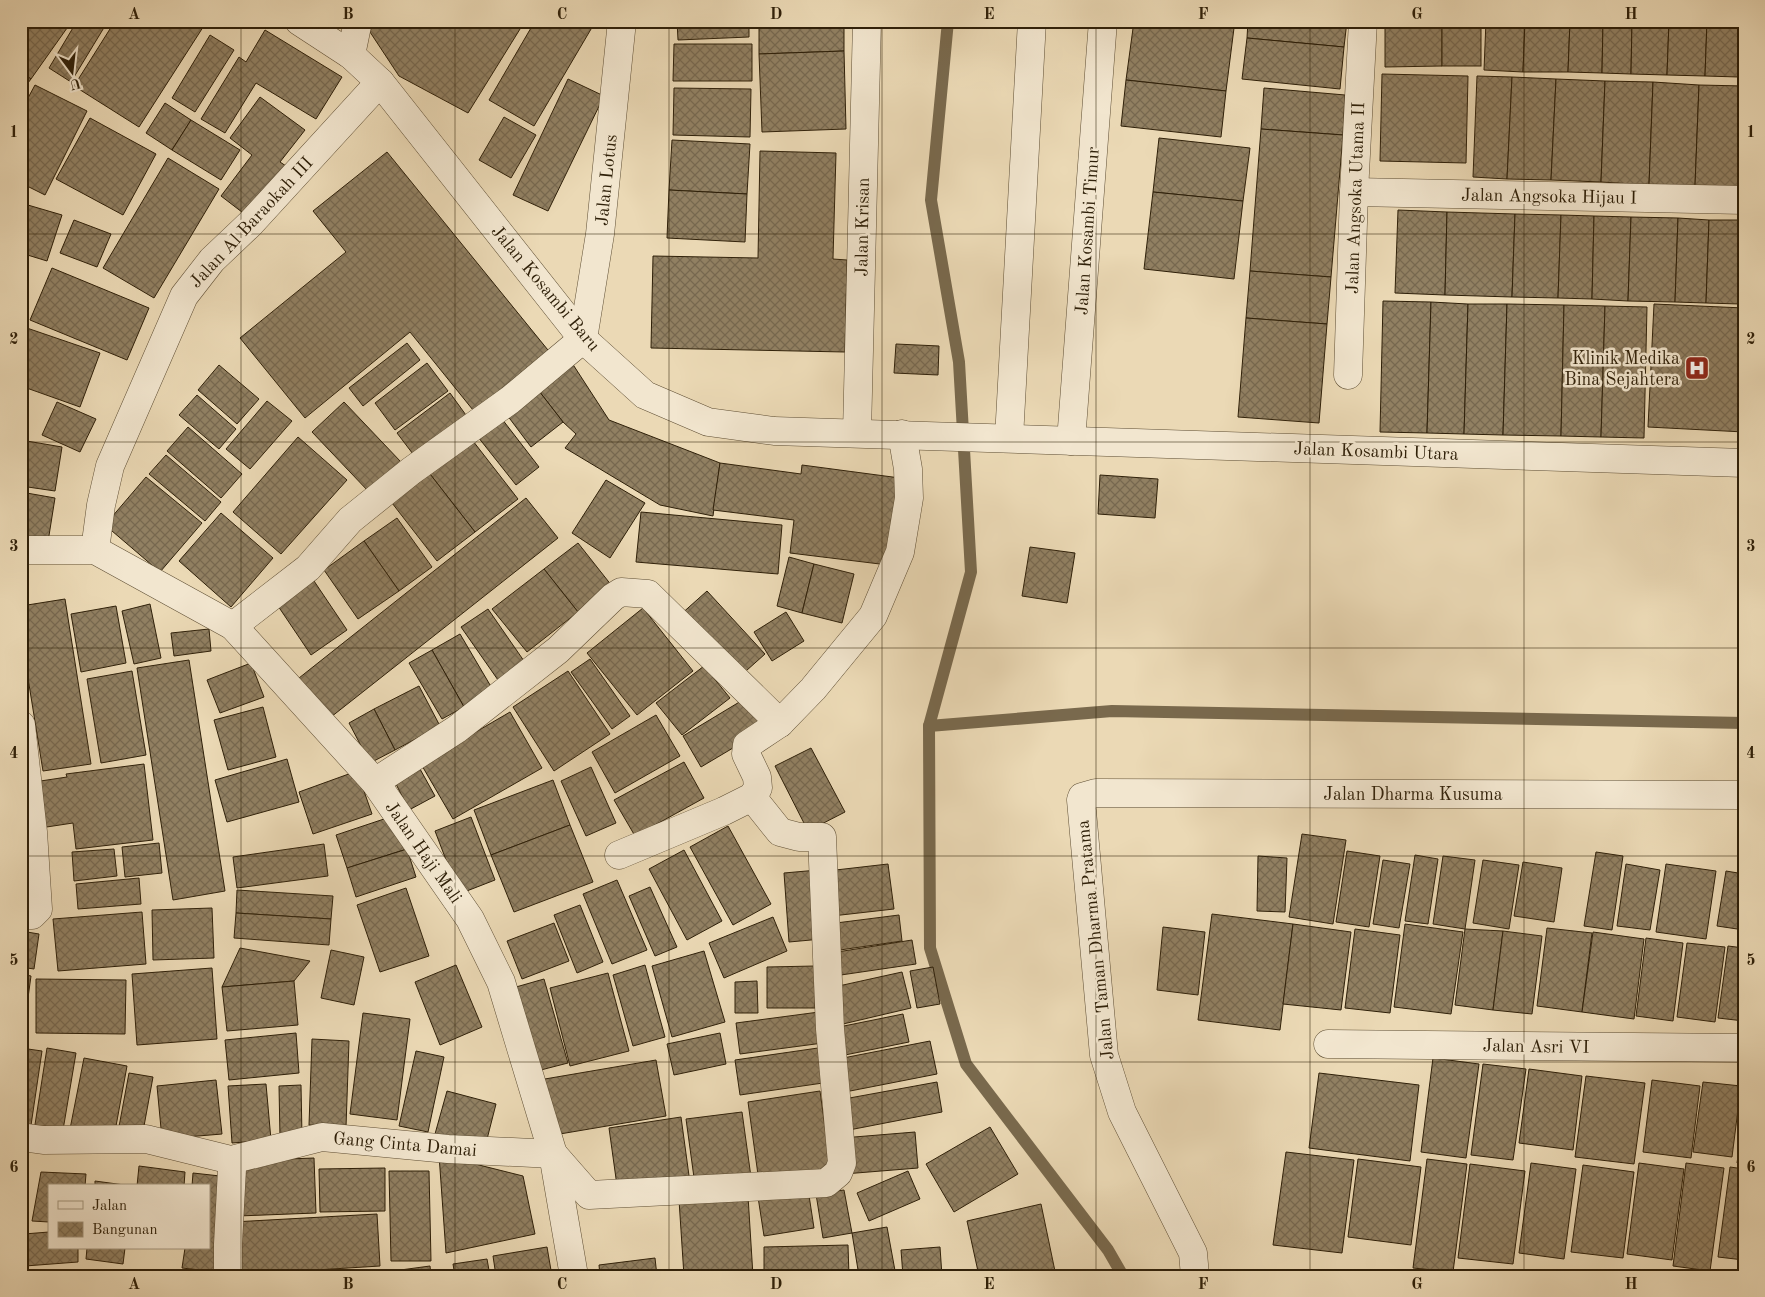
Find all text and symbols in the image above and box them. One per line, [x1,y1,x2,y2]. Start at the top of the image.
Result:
text: A [128,7,140,23]
text: B [342,7,354,23]
text: C [557,7,567,23]
text: D [770,7,782,23]
text: E [983,7,995,23]
text: F [1198,7,1209,23]
text: G [1411,7,1423,23]
text: H [1624,7,1638,23]
north arrow [48,48,98,98]
text: U [68,75,82,92]
street label: Jalan Angsoka Utama II [1344,102,1368,294]
text: 1 [9,125,19,141]
text: 1 [1746,125,1756,141]
street label: Jalan Lotus [593,133,621,227]
street label: Jalan Kosambi Timur [1073,146,1103,316]
street label: Jalan Al Baraokah III [187,154,317,292]
street label: Jalan Krisan [853,177,873,277]
street label: Jalan Angsoka Hijau I [1461,186,1637,208]
street label: Jalan Kosambi Baru [488,222,603,355]
text: 2 [9,332,19,348]
text: 2 [1746,332,1756,348]
place label: Klinik Medika Bina Sejahtera [1564,350,1680,389]
hospital icon: Klinik Medika Bina Sejahtera [1684,355,1710,381]
street label: Jalan Kosambi Utara [1293,440,1459,464]
text: 3 [9,539,19,555]
text: 3 [1746,539,1756,555]
text: 4 [9,746,19,762]
text: 4 [1746,746,1756,762]
street label: Jalan Dharma Kusuma [1323,786,1503,804]
street label: Jalan Haji Mali [382,798,465,907]
street label: Jalan Taman Dharma Pratama [1074,819,1118,1061]
text: 5 [9,953,19,969]
text: 5 [1746,953,1756,969]
street label: Jalan Asri VI [1482,1037,1590,1057]
street label: Gang Cinta Damai [332,1130,478,1160]
text: 6 [9,1160,19,1176]
text: 6 [1746,1160,1756,1176]
legend [48,1184,210,1250]
text: Jalan [92,1199,127,1214]
text: Bangunan [92,1223,158,1238]
text: A [128,1277,140,1293]
text: B [342,1277,354,1293]
text: C [557,1277,567,1293]
text: D [770,1277,782,1293]
text: E [983,1277,995,1293]
text: F [1198,1277,1209,1293]
text: G [1411,1277,1423,1293]
text: H [1624,1277,1638,1293]

